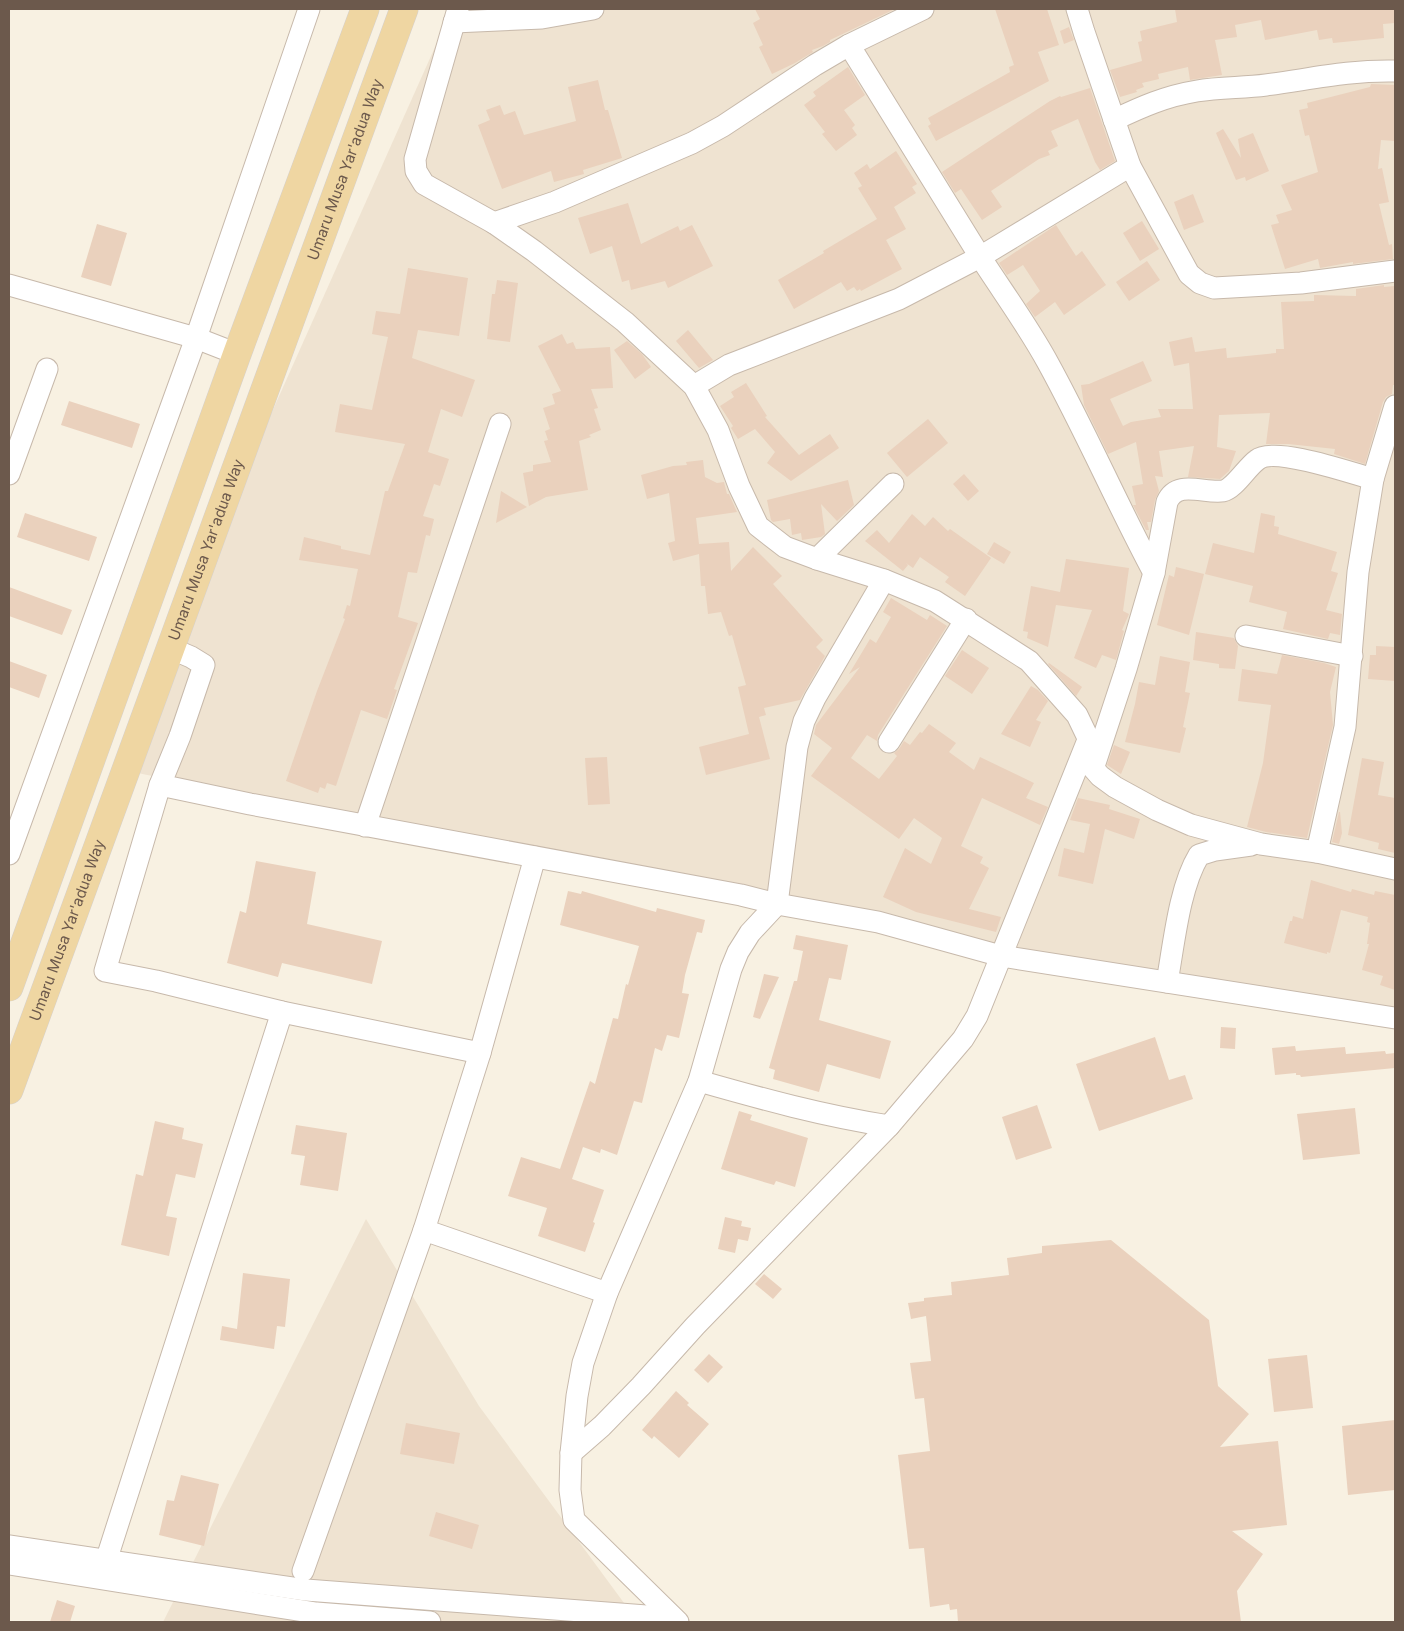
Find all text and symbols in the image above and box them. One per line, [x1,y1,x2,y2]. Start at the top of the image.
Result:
street label: Umaru Musa Yar'adua Way [303,75,387,263]
street label: Umaru Musa Yar'adua Way [164,456,248,643]
street label: Umaru Musa Yar'adua Way [25,836,109,1024]

